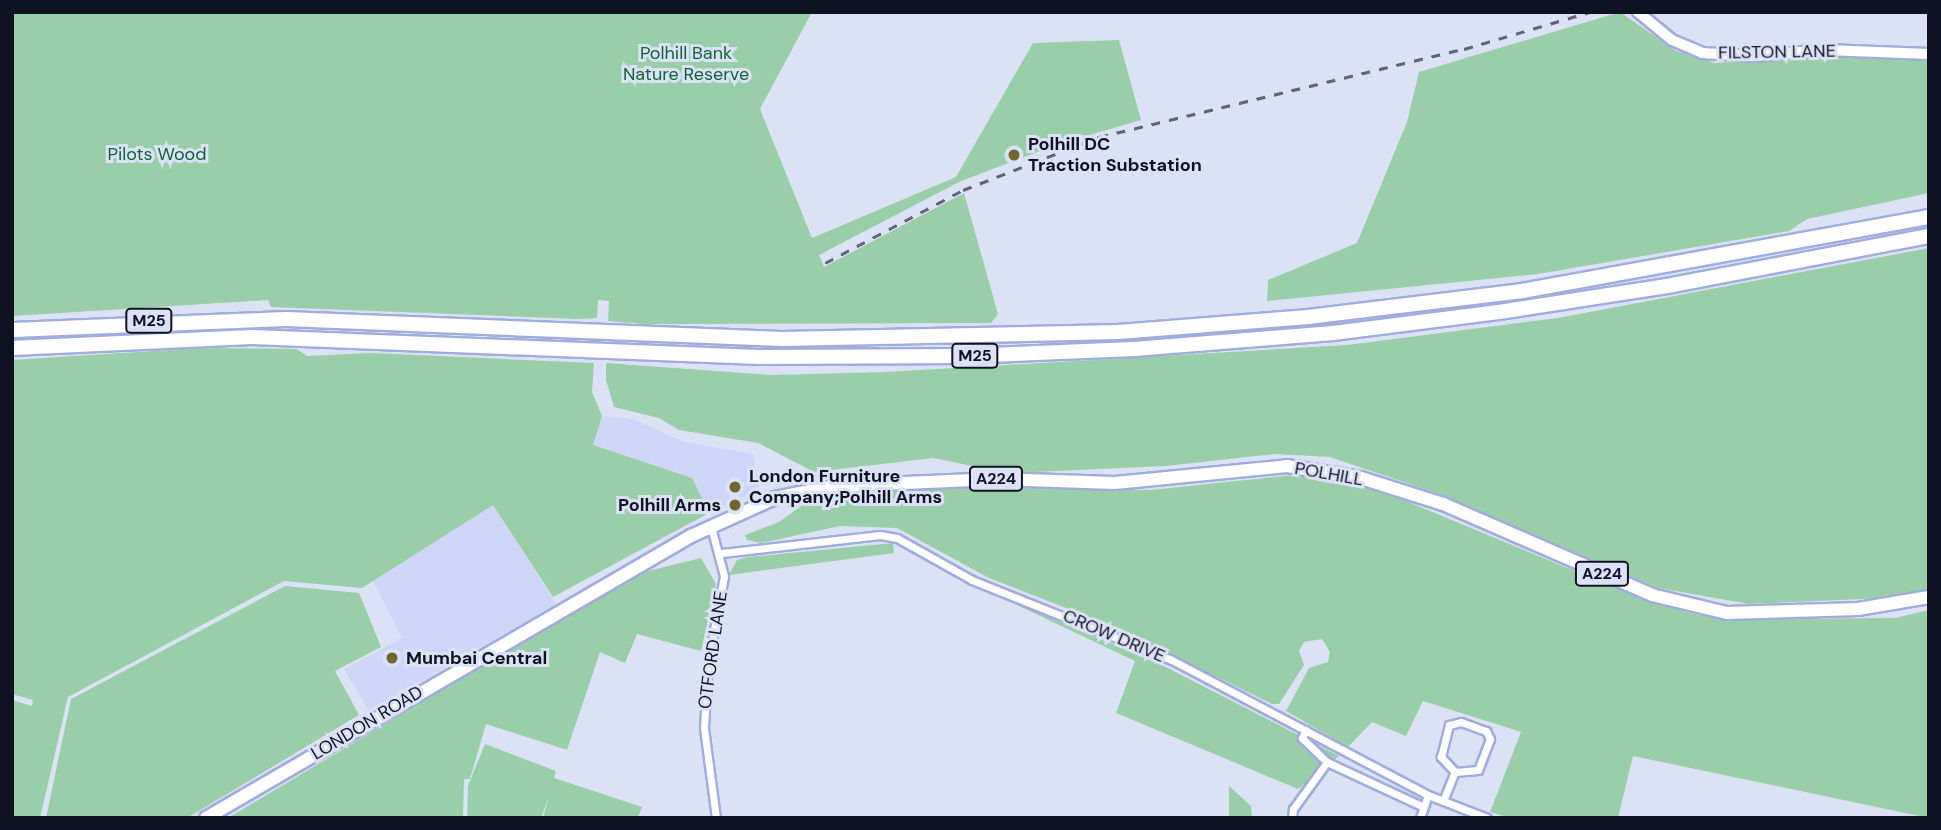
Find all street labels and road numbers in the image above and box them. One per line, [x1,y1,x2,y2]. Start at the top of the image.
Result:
street label: FILSTON LANE [1718,40,1836,64]
road number: M25 [124,308,174,334]
road number: M25 [950,344,1000,368]
street label: POLHILL [1293,457,1365,491]
road number: A224 [968,466,1024,492]
road number: A224 [1574,562,1630,586]
street label: OTFORD LANE [694,590,732,710]
street label: CROW DRIVE [1060,605,1168,667]
street label: LONDON ROAD [307,681,427,765]

